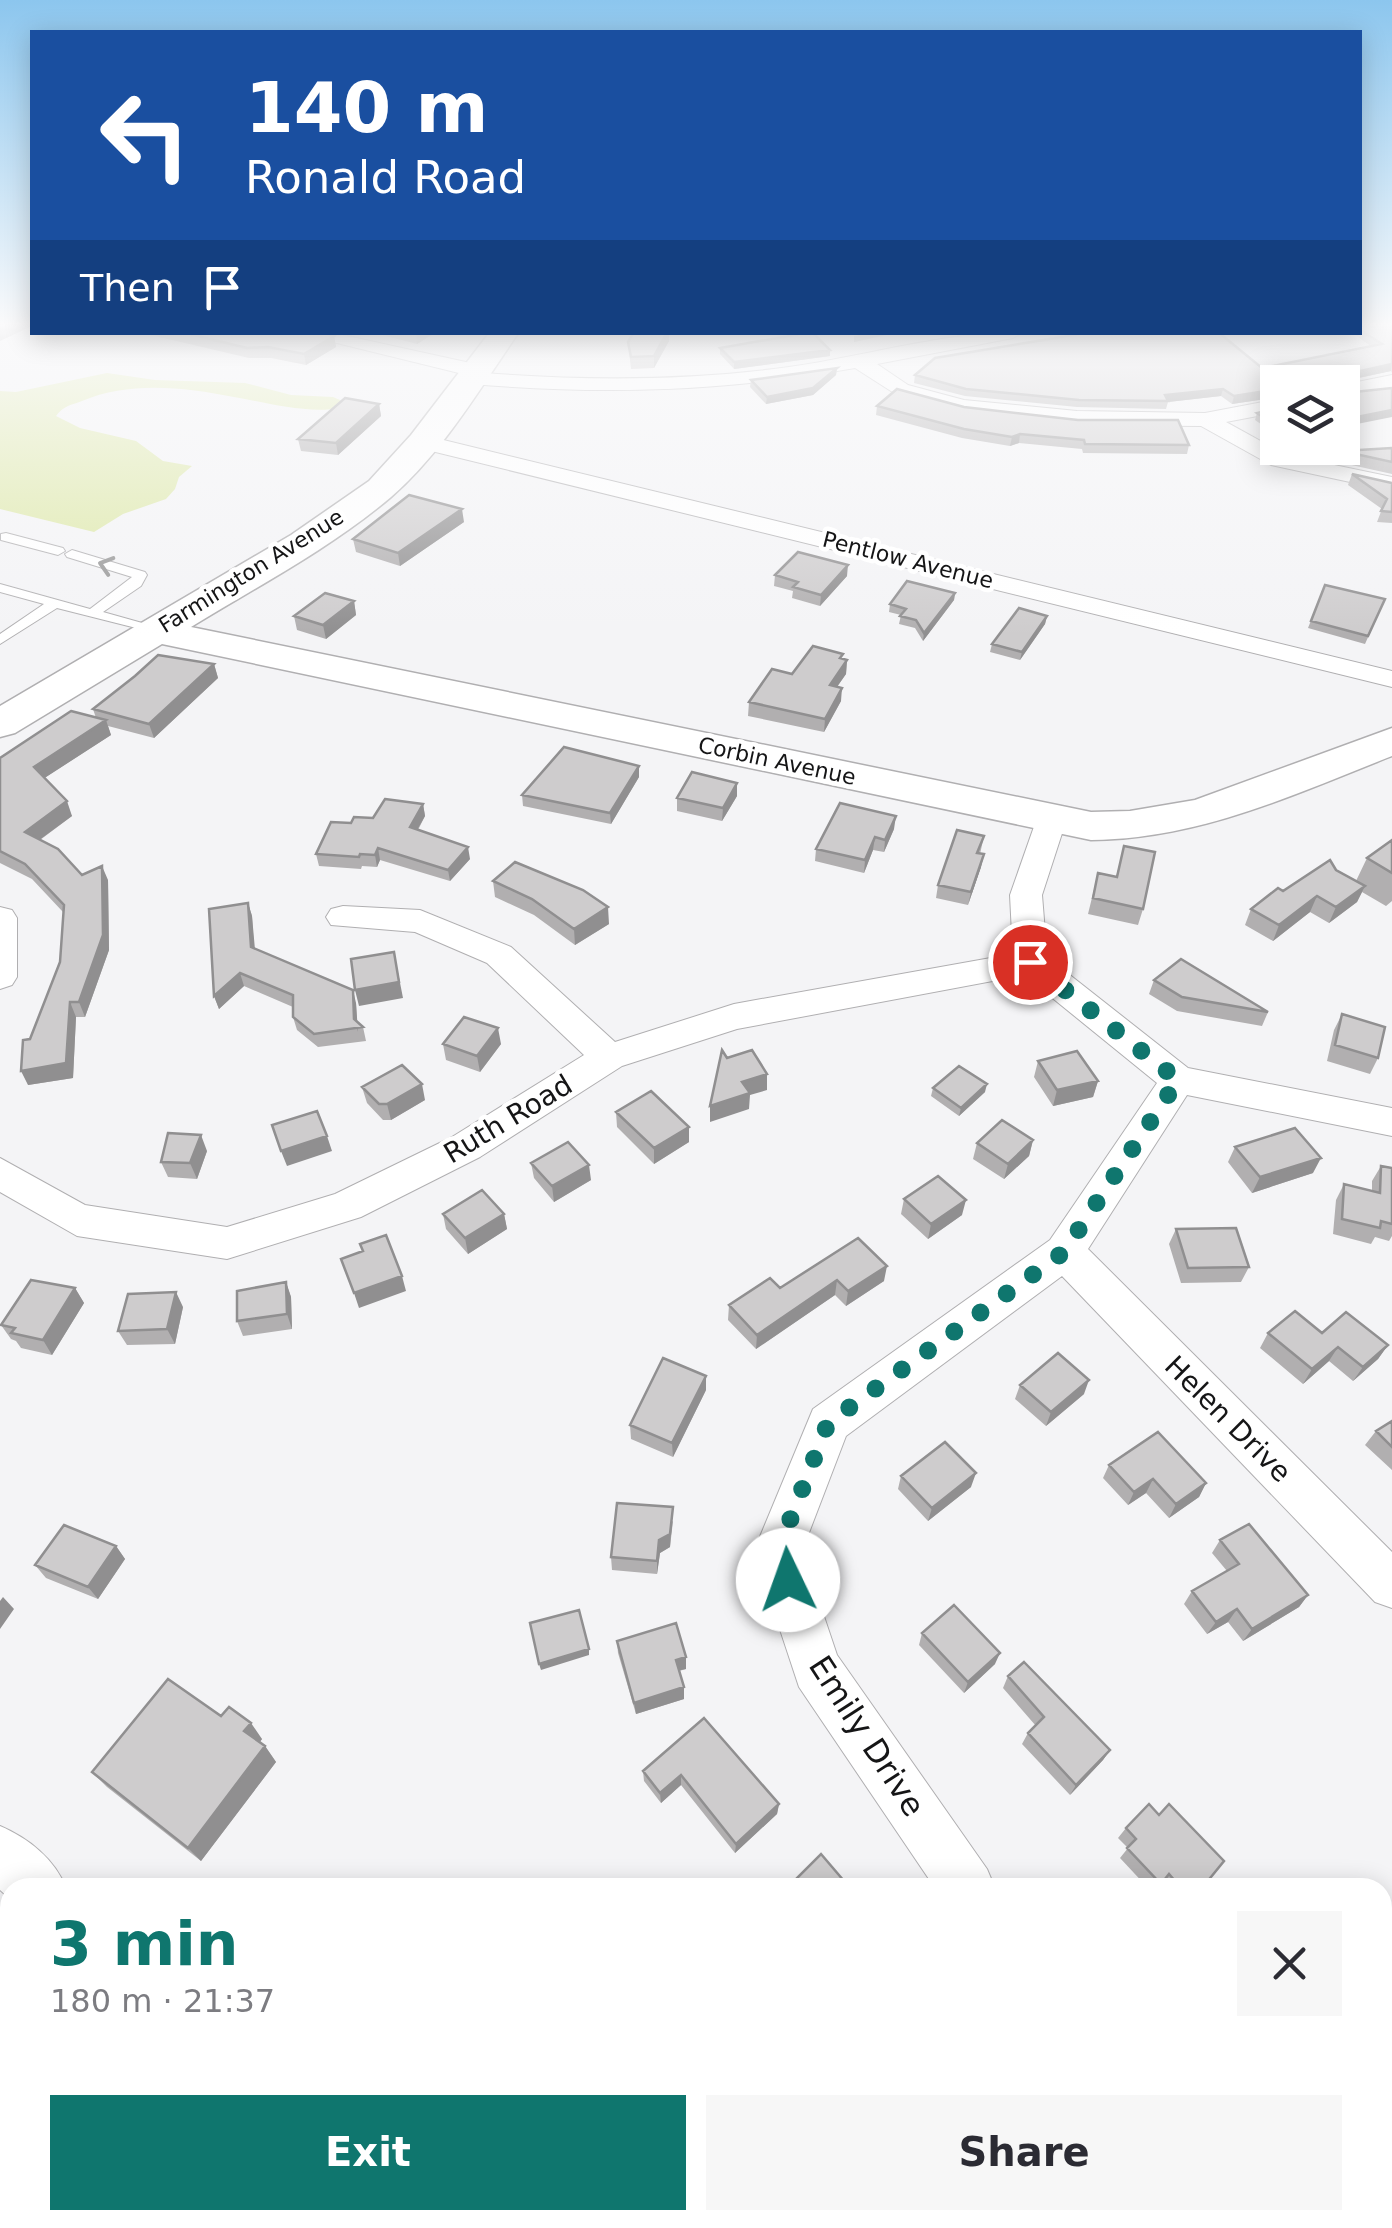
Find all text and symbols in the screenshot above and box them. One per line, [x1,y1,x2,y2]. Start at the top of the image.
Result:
text: 140 m [245,67,488,149]
icon: left [80,70,210,200]
text: Ronald Road [245,151,526,204]
icon: arrive [195,260,250,315]
text: Then [80,266,175,310]
map controls [1260,365,1360,465]
button: layers [1260,365,1360,465]
street label: Farmington Avenue [154,504,348,638]
street label: Pentlow Avenue [820,527,996,593]
one-way arrow [98,556,115,577]
street label: Corbin Avenue [696,732,858,790]
pin [988,920,1073,1005]
icon: arrive [1003,935,1058,990]
street label: Ruth Road [438,1068,578,1170]
street label: Helen Drive [1158,1349,1298,1489]
position arrow [736,1528,840,1632]
street label: Emily Drive [801,1649,933,1823]
text: 3 min [50,1909,238,1979]
button: close [1237,1911,1342,2016]
text: 180 m · 21:37 [50,1982,275,2020]
button: Exit [50,2095,686,2210]
button: Share [706,2095,1342,2210]

